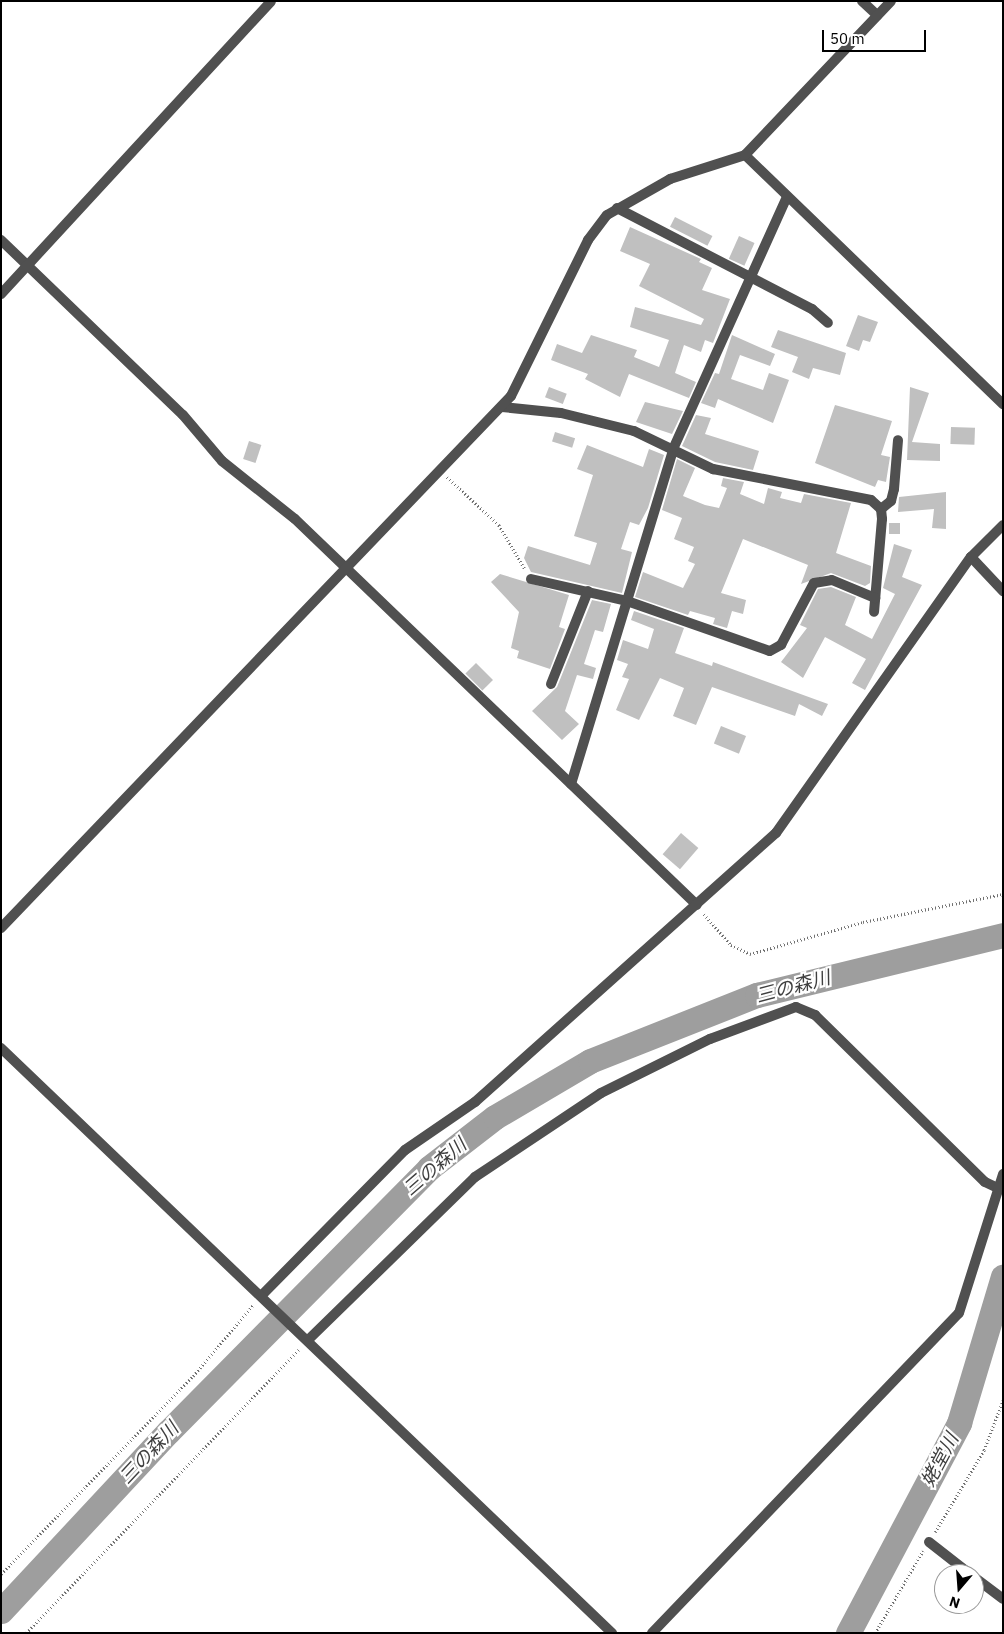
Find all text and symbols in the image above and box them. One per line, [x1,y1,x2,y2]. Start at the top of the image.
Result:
scale bar [824,20,928,52]
text: 50 m [830,29,865,48]
water label: 三の森川 [753,966,833,1008]
water label: 三の森川 [399,1133,471,1201]
water label: 三の森川 [115,1417,183,1489]
water label: 姥堂川 [917,1429,963,1491]
north arrow [934,1564,984,1614]
text: N [947,1592,962,1612]

